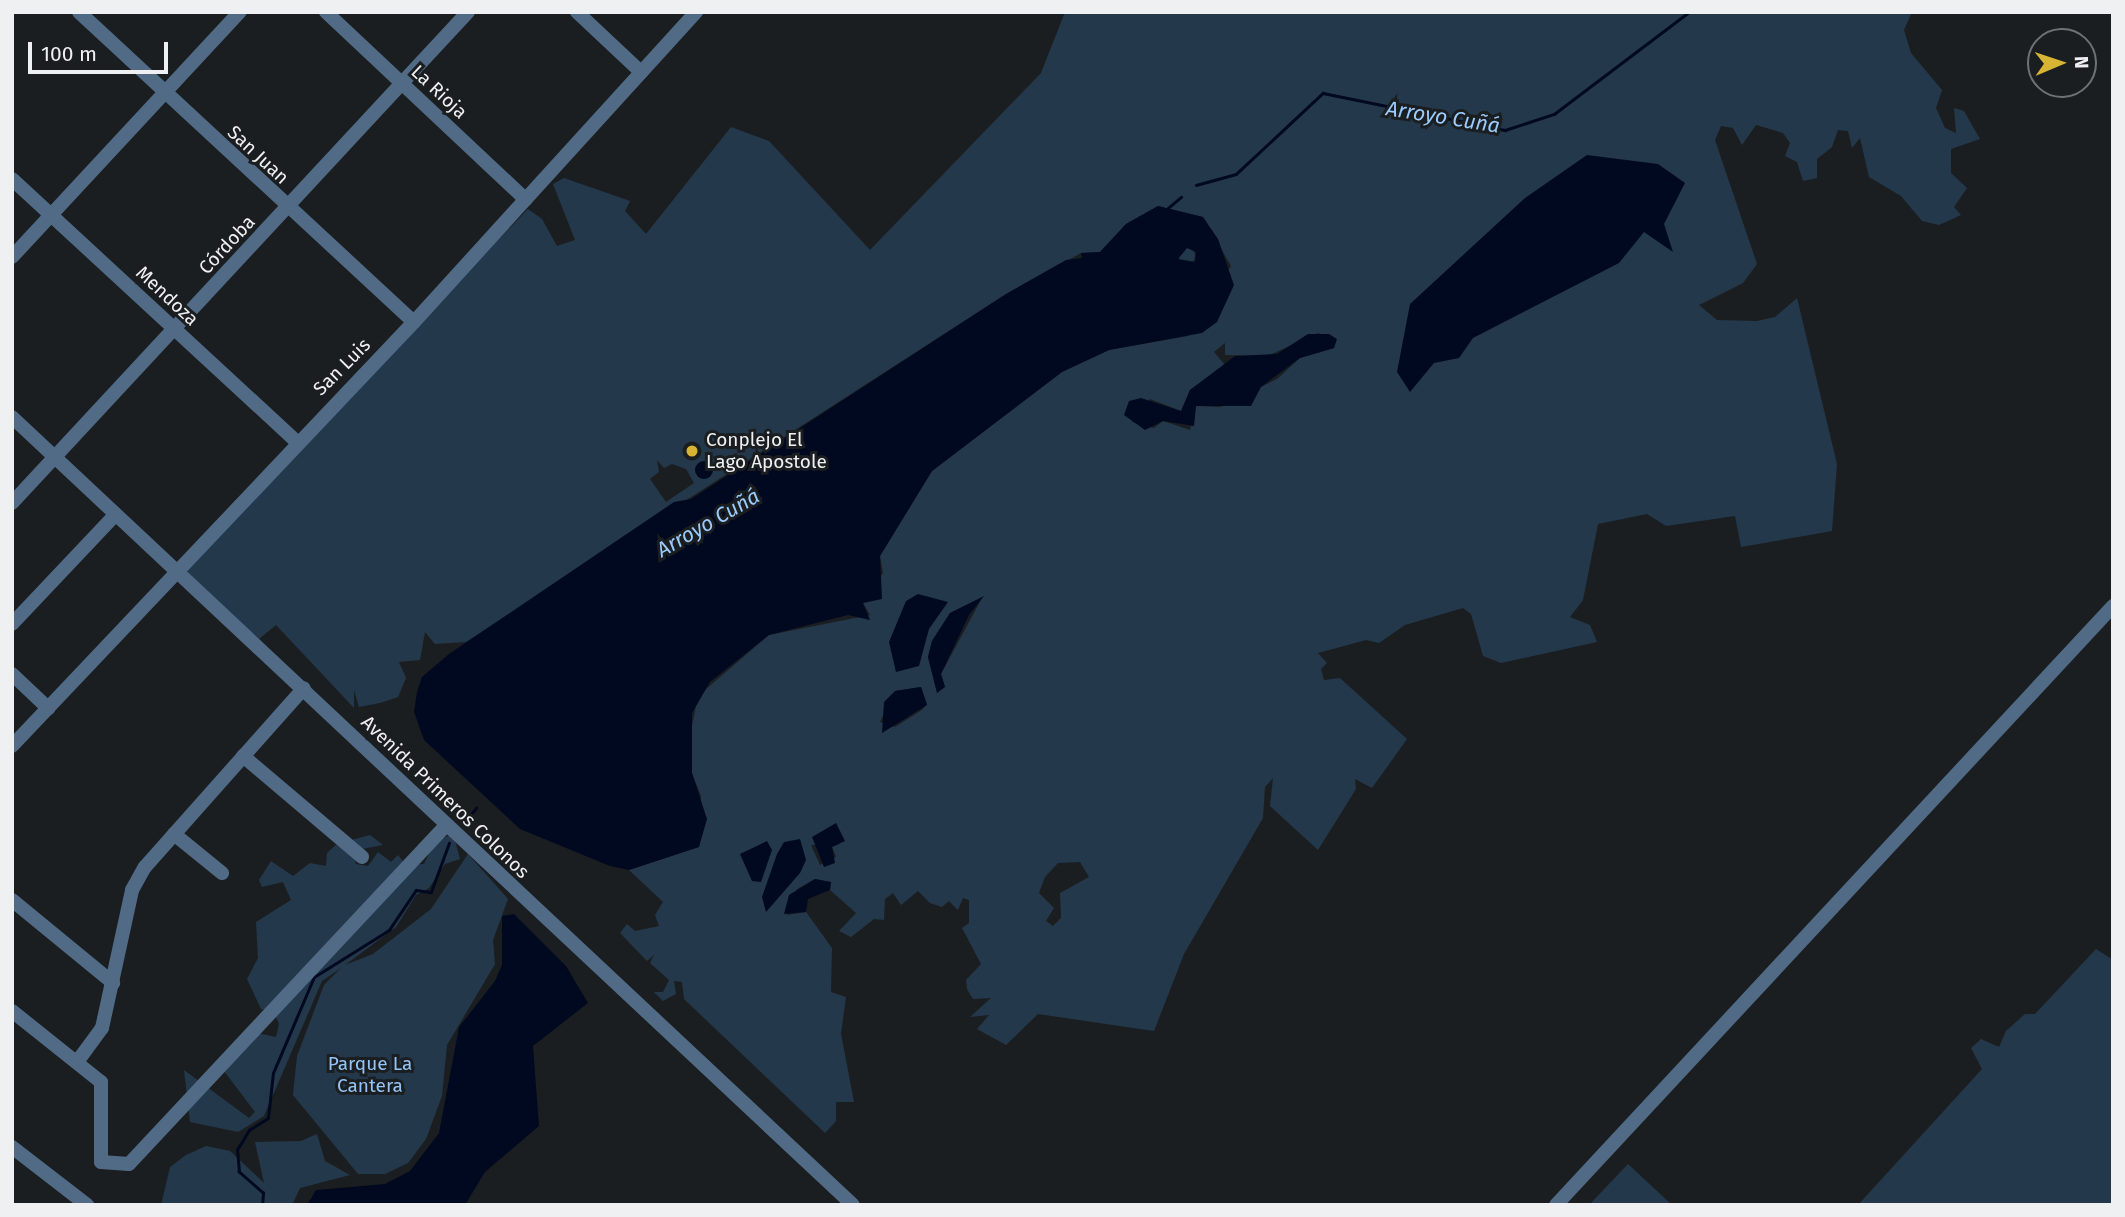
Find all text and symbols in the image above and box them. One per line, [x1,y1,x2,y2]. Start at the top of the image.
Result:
scale bar [32,28,172,72]
north arrow [2027,28,2097,98]
text: 100 m [41,41,97,67]
text: N [2070,56,2093,69]
street label: La Rioja [406,60,472,124]
water label: Arroyo Cuñá [1384,96,1502,138]
street label: San Juan [223,121,293,189]
street label: Córdoba [194,211,260,279]
street label: Mendoza [131,261,203,331]
street label: San Luis [309,334,375,400]
place label: Conplejo El Lago Apostole [706,429,827,473]
marker: Conplejo El Lago Apostole [684,443,700,459]
water label: Arroyo Cuñá [652,483,764,563]
street label: Avenida Primeros Colonos [356,711,534,883]
park label: Parque La Cantera [328,1053,412,1097]

